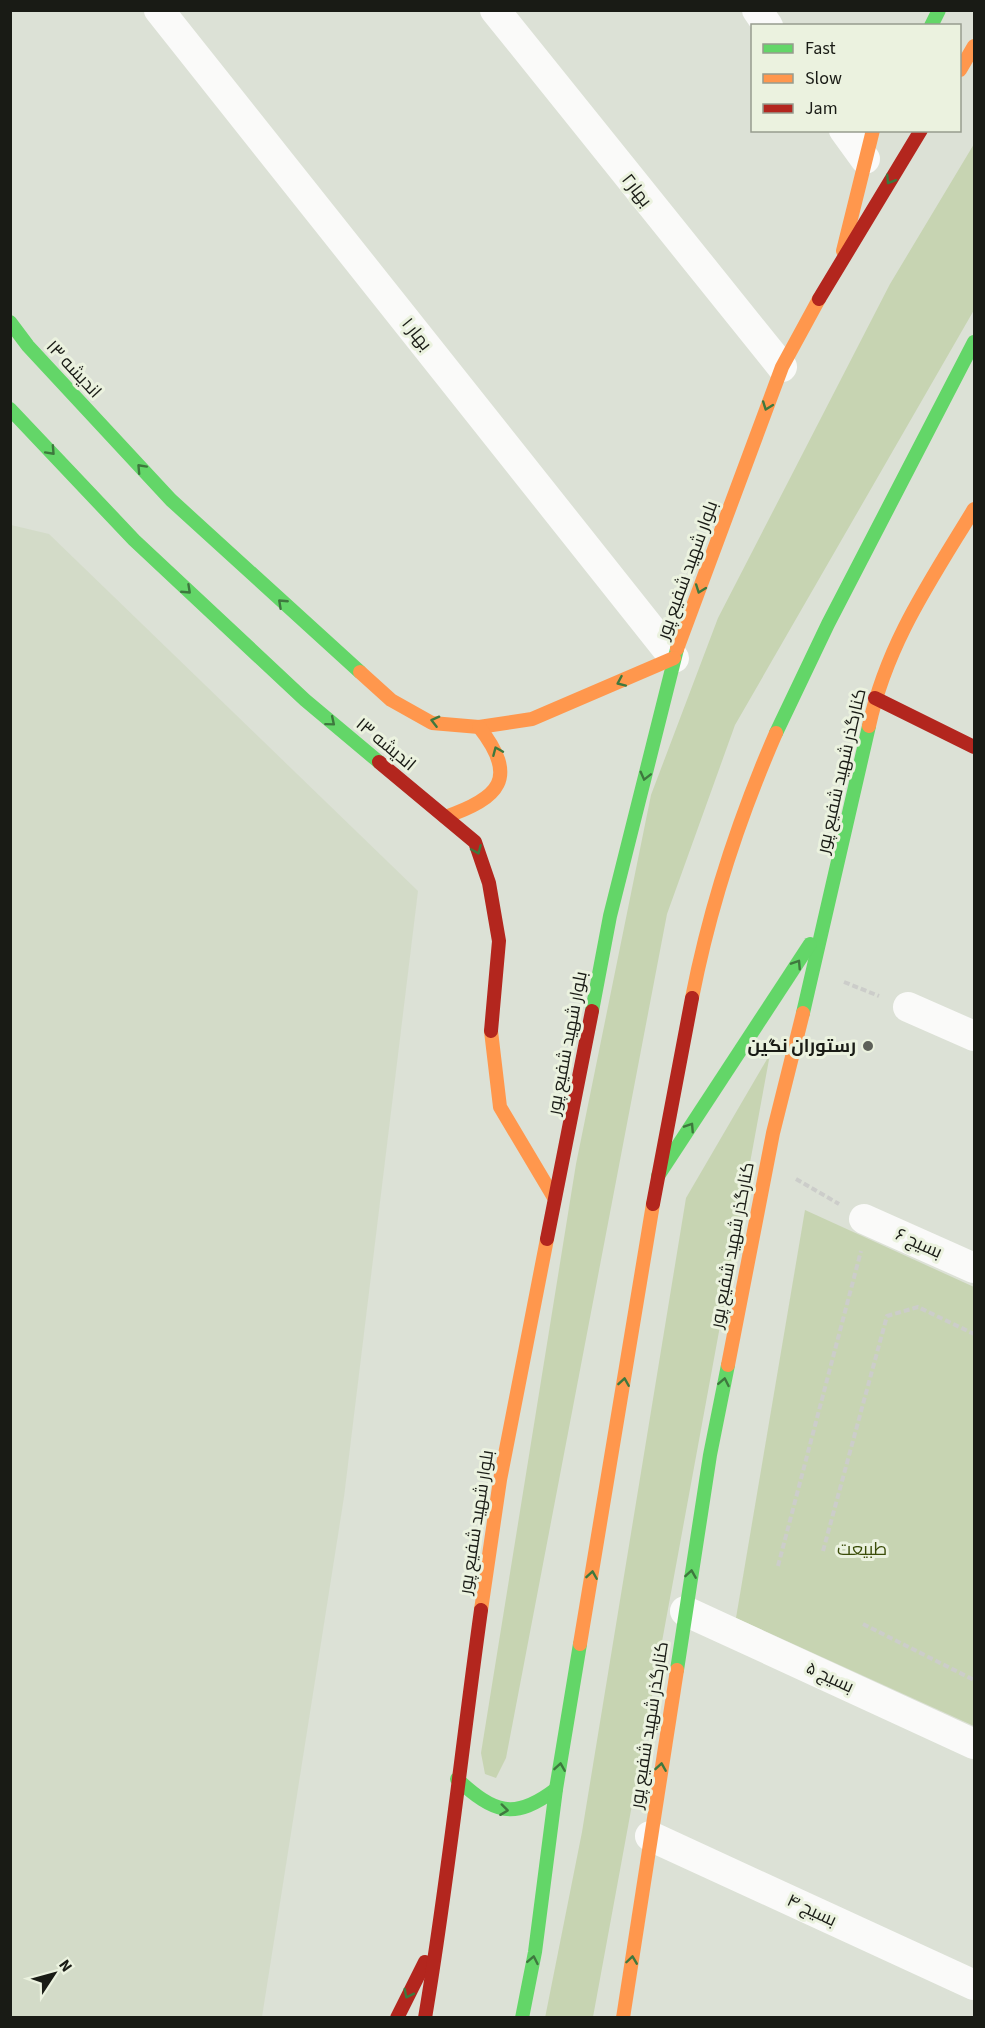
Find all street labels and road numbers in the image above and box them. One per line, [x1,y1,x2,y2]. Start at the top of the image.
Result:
street label: بهار۲ [616,168,658,212]
street label: بهار ۱ [396,312,438,356]
street label: اندیشه ۱۳ [40,335,107,404]
street label: بلوار شهید شفیع پور [650,497,724,644]
street label: کنارگذر شهید شفیع پور [810,686,873,857]
street label: اندیشه ۱۳ [350,712,421,777]
street label: بلوار شهید شفیع پور [541,969,594,1118]
street label: کنارگذر شهید شفیع پور [704,1160,761,1331]
street label: بسیج ۶ [891,1222,946,1265]
street label: بلوار شهید شفیع پور [453,1448,500,1597]
street label: کنارگذر شهید شفیع پور [624,1640,675,1811]
street label: بسیج ۵ [802,1655,858,1699]
street label: بسیج ۴ [783,1888,841,1933]

